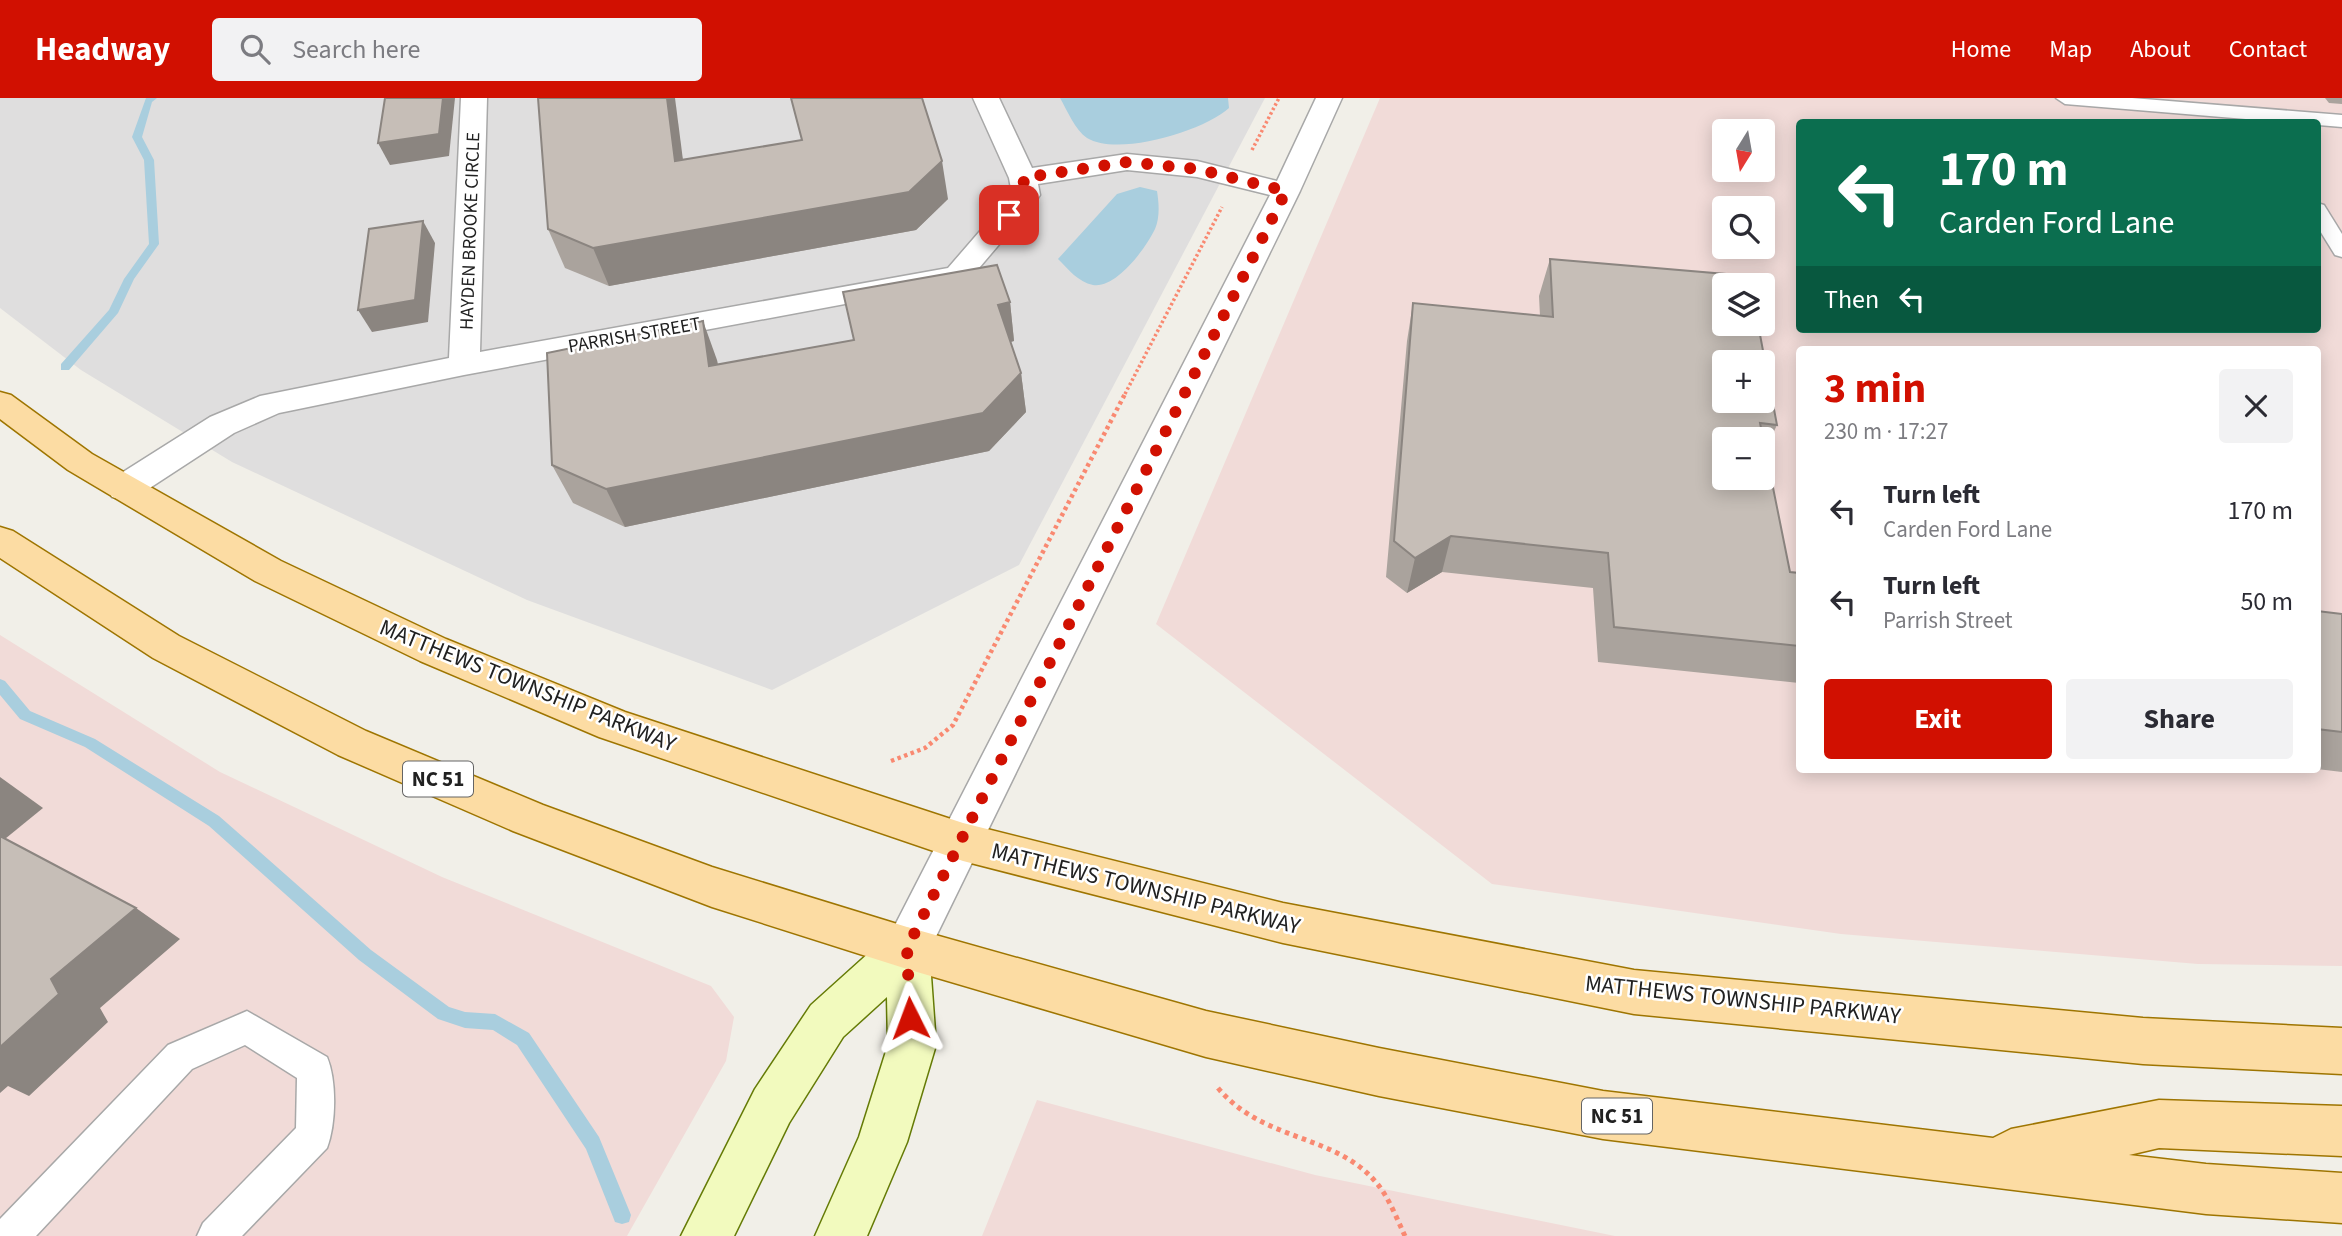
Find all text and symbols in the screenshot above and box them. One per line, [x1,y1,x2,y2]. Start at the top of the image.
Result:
search box [212,18,702,81]
text: Headway [35,26,170,73]
icon: search [236,30,274,68]
text: Search here [292,31,420,68]
text: Home [1951,32,2011,67]
text: Map [2049,32,2092,67]
text: About [2130,32,2191,67]
text: Contact [2229,32,2307,67]
north arrow [1712,119,1774,182]
map controls [1712,119,1775,490]
street label: HAYDEN BROOKE CIRCLE [454,132,487,331]
text: 170 m [1939,135,2068,205]
icon: left [1824,147,1915,238]
pin [979,185,1039,245]
icon: arrive [990,196,1028,234]
button: search [1712,196,1775,259]
text: Carden Ford Lane [1939,200,2174,246]
button: layers [1712,273,1775,336]
icon: left [1893,280,1931,318]
text: Then [1824,281,1879,318]
street label: PARRISH STREET [566,311,703,360]
button: + [1712,350,1775,413]
text: 3 min [1824,359,1926,419]
button: close [2219,369,2293,443]
text: 230 m · 17:27 [1824,415,1948,448]
button: − [1712,427,1775,490]
text: Turn left [1883,476,1980,513]
icon: left [1824,492,1862,530]
text: 170 m [2227,492,2293,529]
text: Carden Ford Lane [1883,513,2052,546]
text: Turn left [1883,567,1980,604]
icon: left [1824,583,1862,621]
text: 50 m [2240,583,2293,620]
text: Parrish Street [1883,604,2013,637]
street label: MATTHEWS TOWNSHIP PARKWAY [375,611,681,760]
button: Exit [1824,679,2052,759]
button: Share [2066,679,2293,759]
road number: NC 51 [403,762,473,796]
street label: MATTHEWS TOWNSHIP PARKWAY [988,834,1304,943]
street label: MATTHEWS TOWNSHIP PARKWAY [1584,967,1902,1032]
position arrow [873,981,947,1055]
road number: NC 51 [1582,1098,1652,1134]

